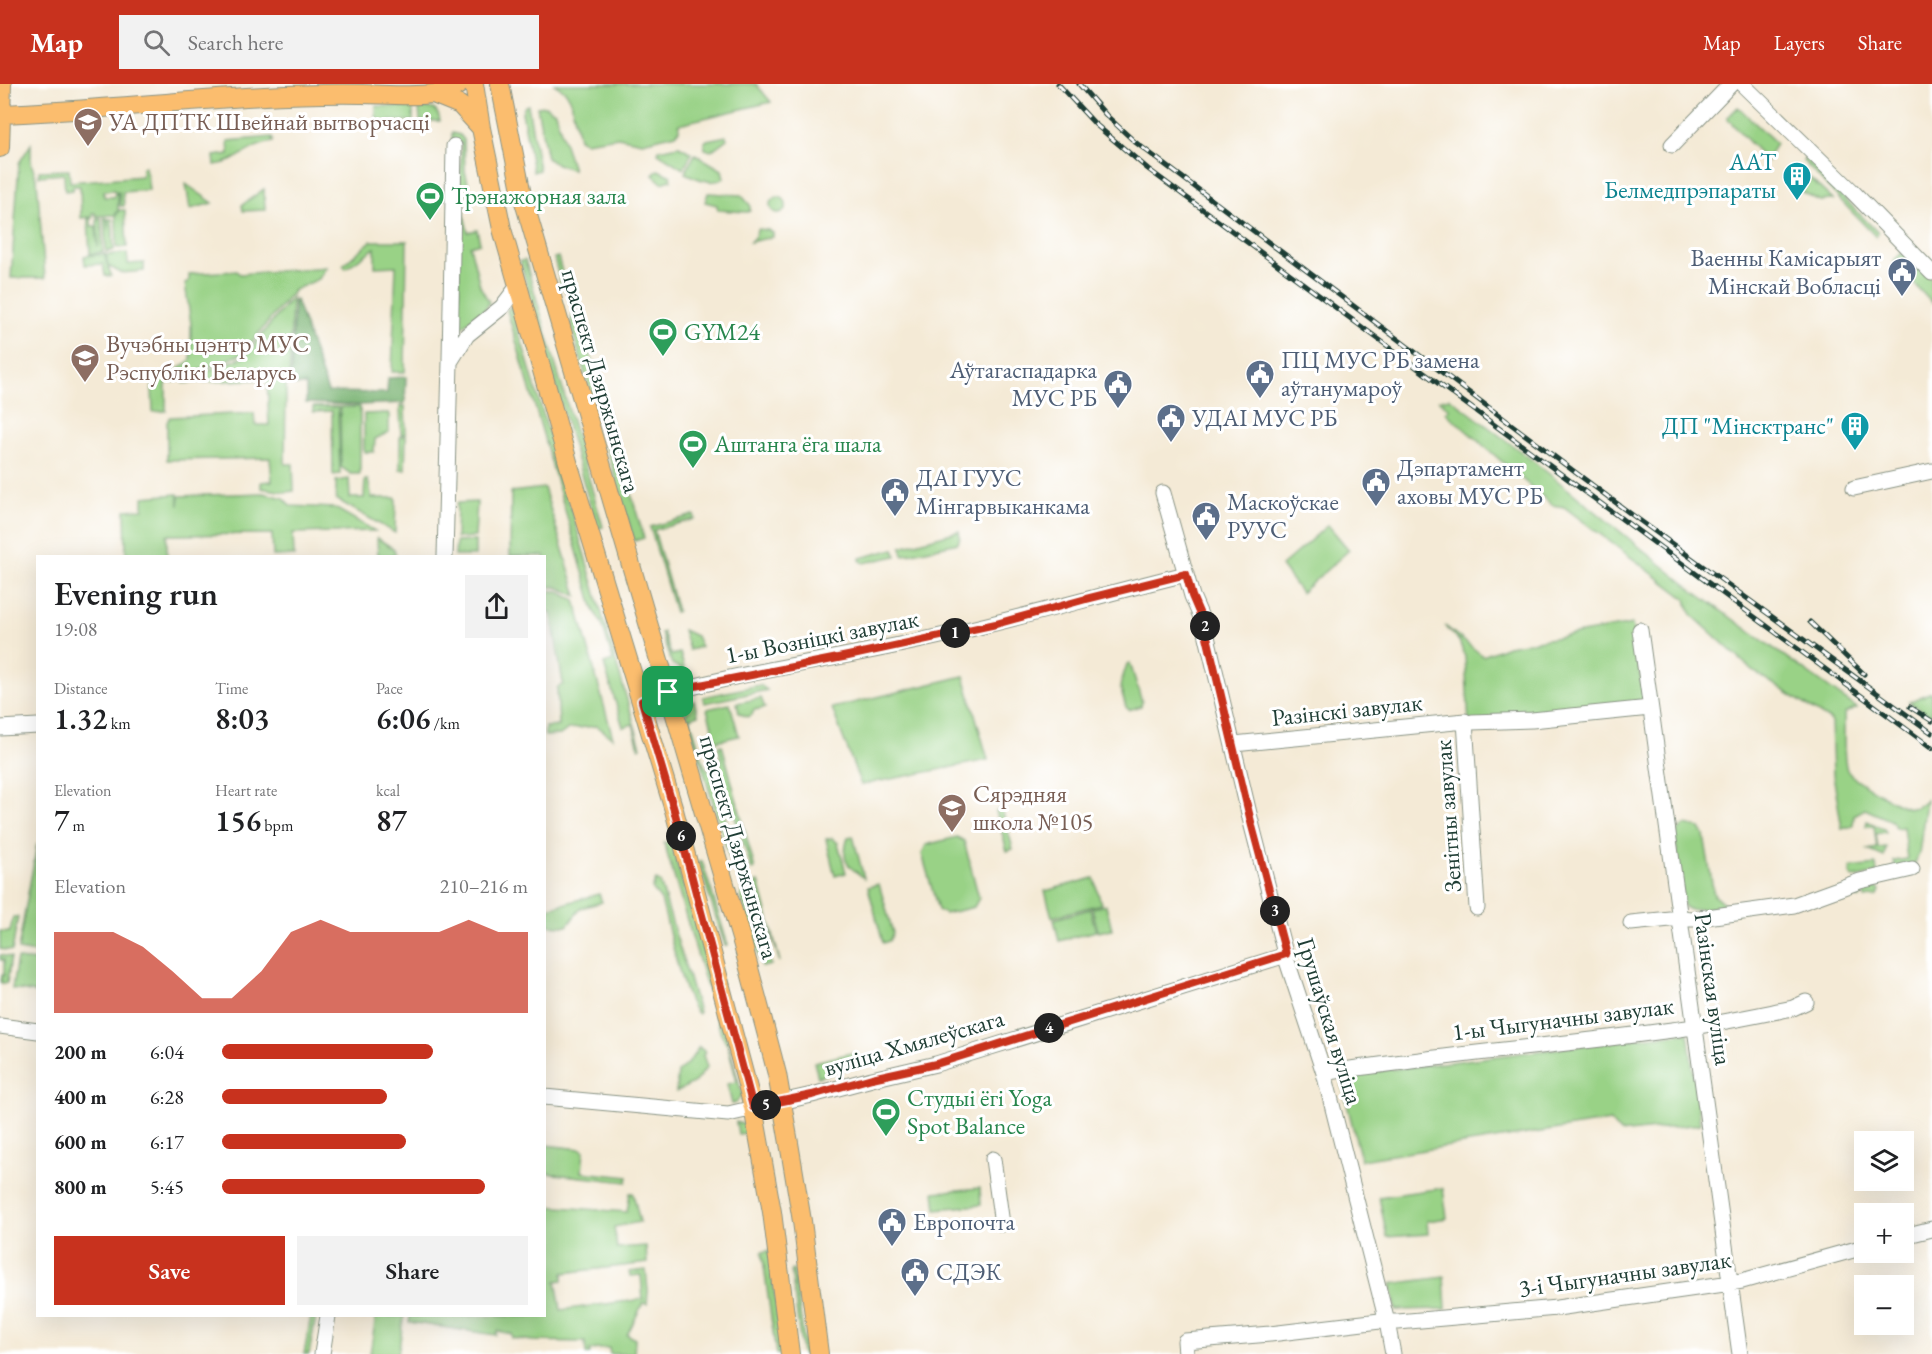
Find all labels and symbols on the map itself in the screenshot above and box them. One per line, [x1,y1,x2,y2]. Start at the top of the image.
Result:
school or university icon: УА ДПТК Швейнай вытворчасці [72,106,104,148]
place label: УА ДПТК Швейнай вытворчасці [108,106,430,137]
place label: ААТ Белмедпрэпараты [1604,146,1777,205]
building icon: ААТ Белмедпрэпараты [1781,160,1813,202]
sports icon: Трэнажорная зала [414,180,446,222]
place label: Трэнажорная зала [451,180,627,211]
place label: Ваенны Камісарыят Мінскай Вобласці [1691,242,1881,301]
public building icon: Ваенны Камісарыят Мінскай Вобласці [1886,256,1918,298]
street label: праспект Дзяржынскага [555,265,648,497]
sports icon: GYM24 [647,316,679,358]
place label: GYM24 [684,316,761,347]
place label: Вучэбны цэнтр МУС Рэспублікі Беларусь [106,328,309,387]
school or university icon: Вучэбны цэнтр МУС Рэспублікі Беларусь [69,342,101,384]
place label: ПЦ МУС РБ замена аўтанумароў [1281,344,1480,403]
place label: Аўтагаспадарка МУС РБ [948,354,1097,413]
public building icon: ПЦ МУС РБ замена аўтанумароў [1244,358,1276,400]
public building icon: Аўтагаспадарка МУС РБ [1102,368,1134,410]
public building icon: УДАІ МУС РБ [1155,402,1187,444]
place label: УДАІ МУС РБ [1191,402,1337,433]
place label: ДП "Мінсктранс" [1662,410,1834,441]
building icon: ДП "Мінсктранс" [1839,410,1871,452]
sports icon: Аштанга ёга шала [677,428,709,470]
place label: Аштанга ёга шала [713,428,882,459]
place label: Дэпартамент аховы МУС РБ [1397,452,1543,511]
place label: ДАІ ГУУС Мінгарвыканкама [916,462,1090,521]
public building icon: Дэпартамент аховы МУС РБ [1360,466,1392,508]
public building icon: ДАІ ГУУС Мінгарвыканкама [879,476,911,518]
place label: Маскоўскае РУУС [1227,486,1339,545]
public building icon: Маскоўскае РУУС [1190,500,1222,542]
street label: 1-ы Возніцкі завулак [723,602,922,670]
pin: 2 [1190,611,1220,641]
pin: 1 [940,618,970,648]
pin [642,666,693,717]
street label: Разінскі завулак [1270,686,1424,733]
street label: праспект Дзяржынскага [693,731,786,963]
street label: Зенітны завулак [1427,738,1468,893]
place label: Сярэдняя школа №105 [973,778,1093,837]
school or university icon: Сярэдняя школа №105 [936,792,968,834]
pin: 6 [666,821,696,851]
pin: 3 [1260,896,1290,926]
street label: Разінская вуліца [1687,911,1740,1068]
street label: Грушаўская вуліца [1290,934,1371,1108]
street label: 1-ы Чыгуначны завулак [1450,989,1676,1047]
street label: вуліца Хмялеўскага [820,1002,1008,1083]
pin: 4 [1034,1013,1064,1043]
place label: Студыі ёгі Yoga Spot Balance [907,1082,1052,1141]
pin: 5 [751,1090,781,1120]
sports icon: Студыі ёгі Yoga Spot Balance [870,1096,902,1138]
public building icon: Европочта [876,1206,908,1248]
place label: Европочта [913,1206,1016,1237]
street label: 3-і Чыгуначны завулак [1517,1243,1734,1304]
public building icon: СДЭК [899,1256,931,1298]
place label: СДЭК [936,1256,1002,1287]

